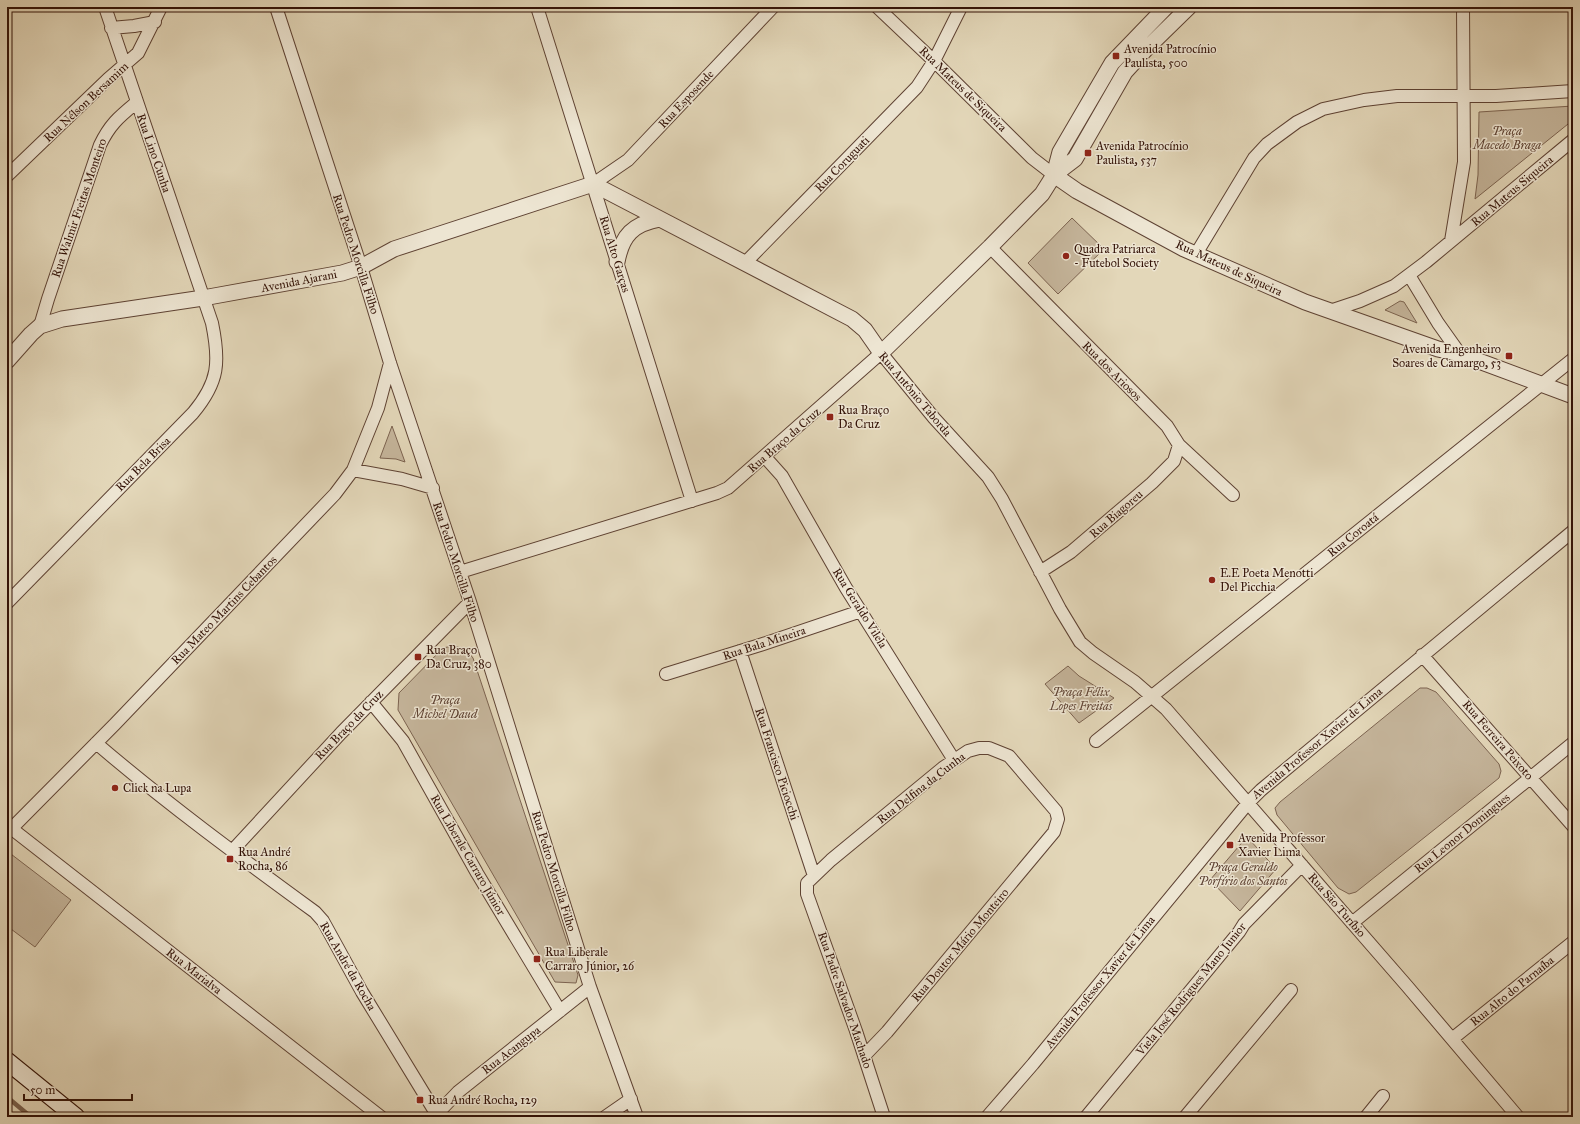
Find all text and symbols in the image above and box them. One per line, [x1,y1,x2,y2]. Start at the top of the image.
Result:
place label: Avenida Patrocínio Paulista, 500 [1123,42,1216,70]
street label: Rua Mateus de Siqueira [916,44,1010,136]
marker: Avenida Patrocínio Paulista, 500 [1111,51,1121,61]
street label: Rua Nélson Bersamim [41,59,131,145]
street label: Rua Esposende [656,67,716,131]
street label: Rua Lino Cunha [134,112,174,195]
park label: Praça Macedo Braga [1472,124,1541,152]
street label: Rua Coruguati [812,133,873,196]
street label: Rua Walmir Freitas Monteiro [49,137,109,279]
place label: Avenida Patrocínio Paulista, 537 [1095,139,1188,167]
marker: Avenida Patrocínio Paulista, 537 [1083,148,1093,158]
street label: Rua Mateus Siqueira [1468,152,1557,230]
street label: Rua Pedro Morcilla Filho [330,192,382,316]
street label: Rua Alto Garças [597,214,633,294]
street label: Rua Mateus de Siqueira [1173,237,1285,300]
place label: Quadra Patriarca - Futebol Society [1074,242,1159,270]
marker: Quadra Patriarca - Futebol Society [1061,251,1071,261]
street label: Avenida Ajarani [259,267,339,295]
street label: Rua dos Ariosos [1079,338,1145,404]
place label: Avenida Engenheiro Soares de Camargo, 53 [1392,342,1501,371]
street label: Rua Antônio Taborda [876,349,955,440]
marker: Avenida Engenheiro Soares de Camargo, 53 [1504,351,1514,361]
place label: Rua Braço Da Cruz [838,403,889,431]
street label: Rua Braço da Cruz [745,404,824,475]
marker: Rua Braço Da Cruz [825,412,835,422]
street label: Rua Bela Brisa [113,433,174,494]
street label: Rua Biagoreu [1086,487,1147,542]
street label: Rua Pedro Morcilla Filho [430,500,482,624]
street label: Rua Coroatá [1325,510,1382,560]
street label: Rua Mateo Martins Cebantos [168,553,280,667]
street label: Rua Geraldo Vilela [830,565,891,651]
place label: E.E Poeta Menotti Del Picchia [1220,566,1314,594]
marker: E.E Poeta Menotti Del Picchia [1207,575,1217,585]
street label: Rua Bala Mineira [721,623,808,663]
place label: Rua Braço Da Cruz, 380 [426,643,492,671]
marker: Rua Braço Da Cruz, 380 [413,652,423,662]
street label: Avenida Professor Xavier de Lima [1248,684,1386,802]
park label: Praça Félix Lopes Freitas [1049,685,1113,714]
street label: Rua Braço da Cruz [312,687,386,763]
park label: Praça Michel Daud [412,693,478,721]
street label: Rua Ferreira Peixoto [1460,697,1536,783]
street label: Rua Francisco Piciocchi [752,706,802,823]
street label: Rua Delfina da Cunha [874,749,968,827]
place label: Click na Lupa [123,781,192,795]
marker: Click na Lupa [110,783,120,793]
street label: Rua Leonor Domingues [1411,790,1513,877]
street label: Rua Liberale Carraro Júnior [427,792,509,919]
street label: Rua Pedro Morcilla Filho [529,809,579,933]
place label: Avenida Professor Xavier Lima [1237,831,1326,859]
marker: Avenida Professor Xavier Lima [1225,840,1235,850]
place label: Rua André Rocha, 86 [238,845,290,873]
marker: Rua André Rocha, 86 [225,854,235,864]
park label: Praça Geraldo Porfírio dos Santos [1198,860,1288,888]
street label: Rua São Turíbio [1305,870,1369,940]
street label: Rua Doutor Mário Monteiro [908,885,1012,1005]
street label: Avenida Professor Xavier de Lima [1042,912,1158,1052]
street label: Rua André da Rocha [317,919,380,1014]
street label: Viela José Rodrigues Mano Junior [1133,920,1250,1060]
street label: Rua Padre Salvador Machado [815,930,875,1070]
street label: Rua Marialva [163,945,225,998]
place label: Rua Liberale Carraro Júnior, 26 [545,945,635,974]
street label: Rua Alto do Parnaíba [1467,952,1557,1029]
marker: Rua Liberale Carraro Júnior, 26 [532,954,542,964]
street label: Rua Acangupa [479,1022,544,1078]
scale bar [24,1076,132,1102]
text: 50 m [30,1083,55,1097]
place label: Rua André Rocha, 129 [428,1093,537,1107]
marker: Rua André Rocha, 129 [415,1095,425,1105]

